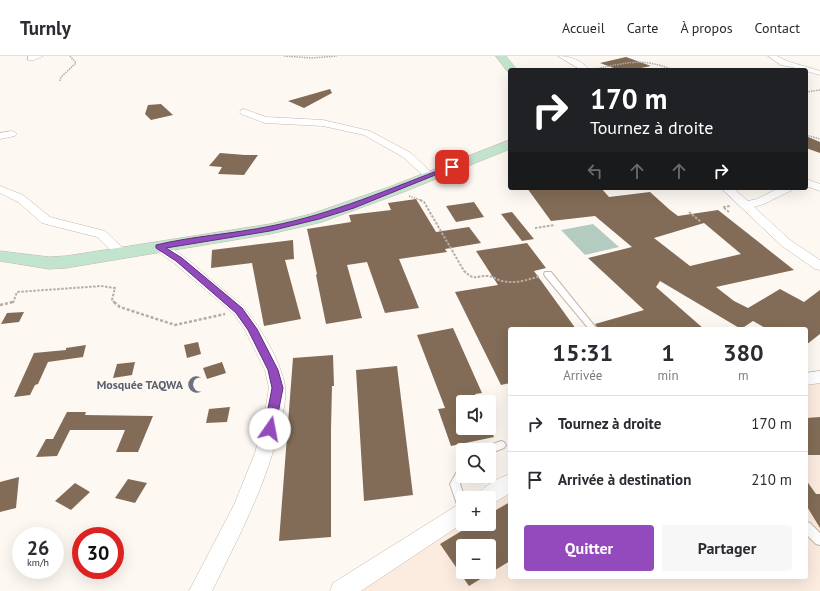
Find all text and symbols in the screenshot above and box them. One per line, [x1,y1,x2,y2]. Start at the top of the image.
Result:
text: Turnly [20,16,71,40]
text: Accueil [562,19,605,37]
text: Carte [627,19,658,37]
text: À propos [680,19,733,37]
text: Contact [755,19,800,37]
text: 170 m [590,80,667,117]
icon: right [524,84,576,136]
text: Tournez à droite [590,116,713,139]
pin [435,150,469,184]
icon: arrive [441,156,463,178]
icon: left [584,160,606,182]
icon: ahead [626,160,648,182]
icon: ahead [668,160,690,182]
icon: right [710,160,732,182]
text: 15:31 [552,337,613,368]
text: 1 [661,337,675,368]
text: 380 [723,337,764,368]
text: Arrivée [563,367,602,384]
text: min [657,367,679,384]
text: m [738,367,749,384]
mosque icon: Mosquée TAQWA [186,375,206,395]
place label: Mosquée TAQWA [97,377,184,392]
map controls [456,395,496,579]
button: sound [456,395,496,435]
position arrow [249,408,291,450]
icon: right [524,413,546,435]
text: Tournez à droite [558,414,661,433]
text: 170 m [751,414,792,433]
button: search [456,443,496,483]
icon: arrive [524,469,546,491]
text: Arrivée à destination [558,470,691,489]
text: 210 m [751,470,792,489]
button: + [456,491,496,531]
button: Quitter [524,525,654,571]
button: Partager [662,525,792,571]
speed limit sign: 30 [72,527,124,579]
text: 26 [27,535,49,561]
button: − [456,539,496,579]
text: km/h [27,556,49,569]

